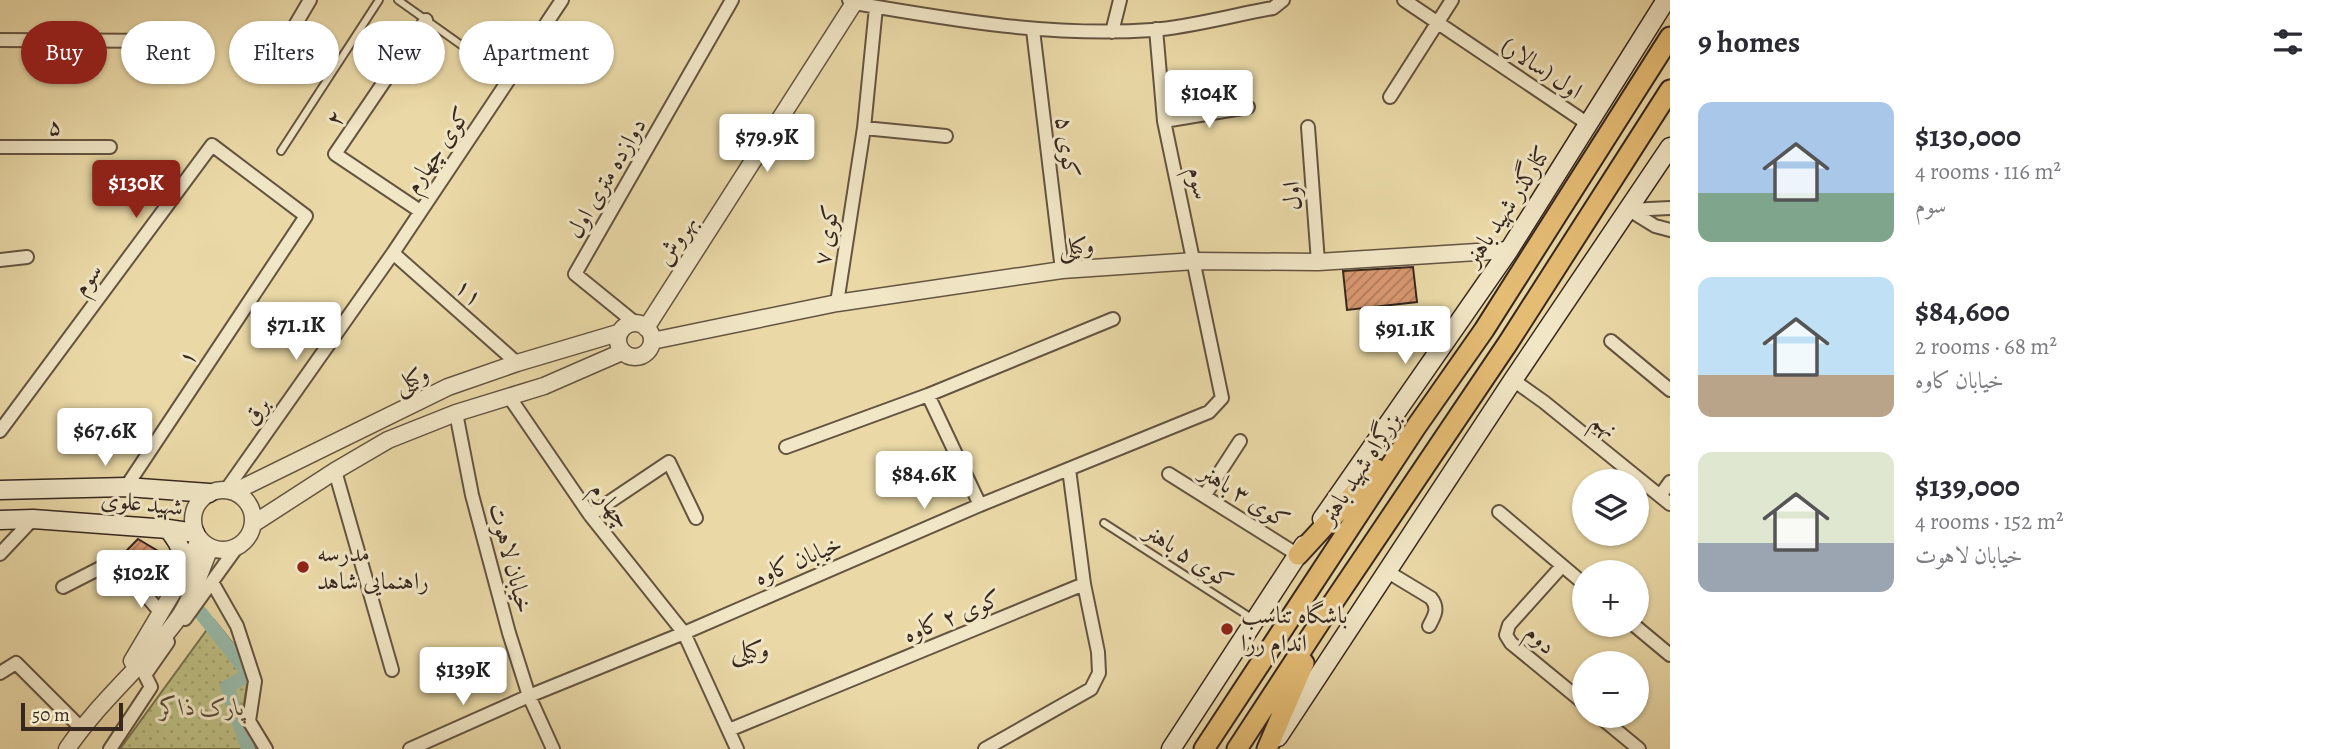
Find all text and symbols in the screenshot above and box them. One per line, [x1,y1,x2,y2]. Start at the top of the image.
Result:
chip: Buy [21,21,107,84]
chip: Rent [121,21,215,84]
chip: Filters [229,21,339,84]
chip: New [353,21,445,84]
chip: Apartment [459,21,614,84]
text: 9 homes [1698,22,1800,62]
icon: filters [2269,23,2307,61]
street label: اول (سالار) [1495,29,1589,107]
pin: $104K [1160,71,1258,130]
text: $104K [1181,77,1237,108]
street label: کوی چهارم [396,100,482,202]
street label: ۲ [318,103,352,133]
street label: ۵ [48,110,62,142]
street label: دوازده متری اول [559,112,653,244]
pin: $79.9K [710,114,824,174]
street label: کوی ۵ [1048,115,1088,179]
text: $130,000 [1915,116,2021,156]
text: $79.9K [735,121,799,152]
icon: home [1754,130,1838,214]
street label: کنارگذر شهید باهنر [1454,139,1558,275]
text: 4 rooms · 116 m² [1915,156,2061,187]
pin: $130K [87,160,185,220]
street label: سوم [1175,164,1218,203]
text: $130K [108,167,164,198]
street label: اول [1275,180,1309,212]
text: سوم [1915,190,1946,221]
street label: کوی ۷ [805,202,847,268]
street label: بهروش [648,208,704,272]
street label: وکیلی [1057,229,1095,264]
street label: سوم [64,256,114,305]
street label: ۱۱ [448,271,490,313]
text: $84,600 [1915,291,2010,331]
pin: $71.1K [239,302,353,362]
icon: home [1754,305,1838,389]
pin: $91.1K [1348,306,1462,366]
text: $71.1K [267,309,325,340]
text: $91.1K [1375,313,1435,344]
text: 2 rooms · 68 m² [1915,331,2057,362]
street label: ۱ [170,342,204,372]
street label: وکیلی [388,357,434,402]
text: خیابان کاوه [1915,365,2004,396]
street label: برق [235,390,277,432]
street label: بزرگراه شهید باهنر [1310,405,1408,533]
street label: نهم [1581,405,1625,450]
pin: $67.6K [48,408,162,468]
text: $67.6K [73,415,137,446]
pin: $84.6K [867,452,981,511]
street label: کوی ۳ باهنر [1192,454,1296,536]
text: $84.6K [892,458,956,489]
text: $139,000 [1915,466,2020,506]
map controls [1572,469,1649,728]
button: layers [1572,469,1649,546]
street label: چهارم [579,475,639,538]
icon: home [1754,480,1838,564]
street label: شهید علوی [99,483,185,523]
street label: خیابان لاهوت [481,500,541,616]
text: 4 rooms · 152 m² [1915,506,2063,537]
street label: کوی ۵ باهنر [1136,514,1240,597]
street label: خیابان کاوه [749,527,847,593]
place label: مدرسه راهنمایی شاهد [317,537,429,597]
text: خیابان لاهوت [1915,540,2023,571]
pin: $102K [92,550,190,610]
text: $102K [113,557,169,588]
marker: مدرسه راهنمایی شاهد [295,559,311,575]
button: + [1572,560,1649,637]
street label: کوی ۲ کاوه [898,582,1006,650]
place label: باشگاه تناسب اندام رزا [1241,599,1348,664]
street label: دوم [1515,617,1563,665]
marker: باشگاه تناسب اندام رزا [1219,621,1235,637]
district label: وکیلی [731,632,769,668]
pin: $139K [414,648,512,707]
button: − [1572,651,1649,728]
text: $139K [436,654,490,685]
park label: پارک ذاکر [157,691,247,724]
scale bar [21,700,122,732]
text: 50 m [32,702,70,728]

